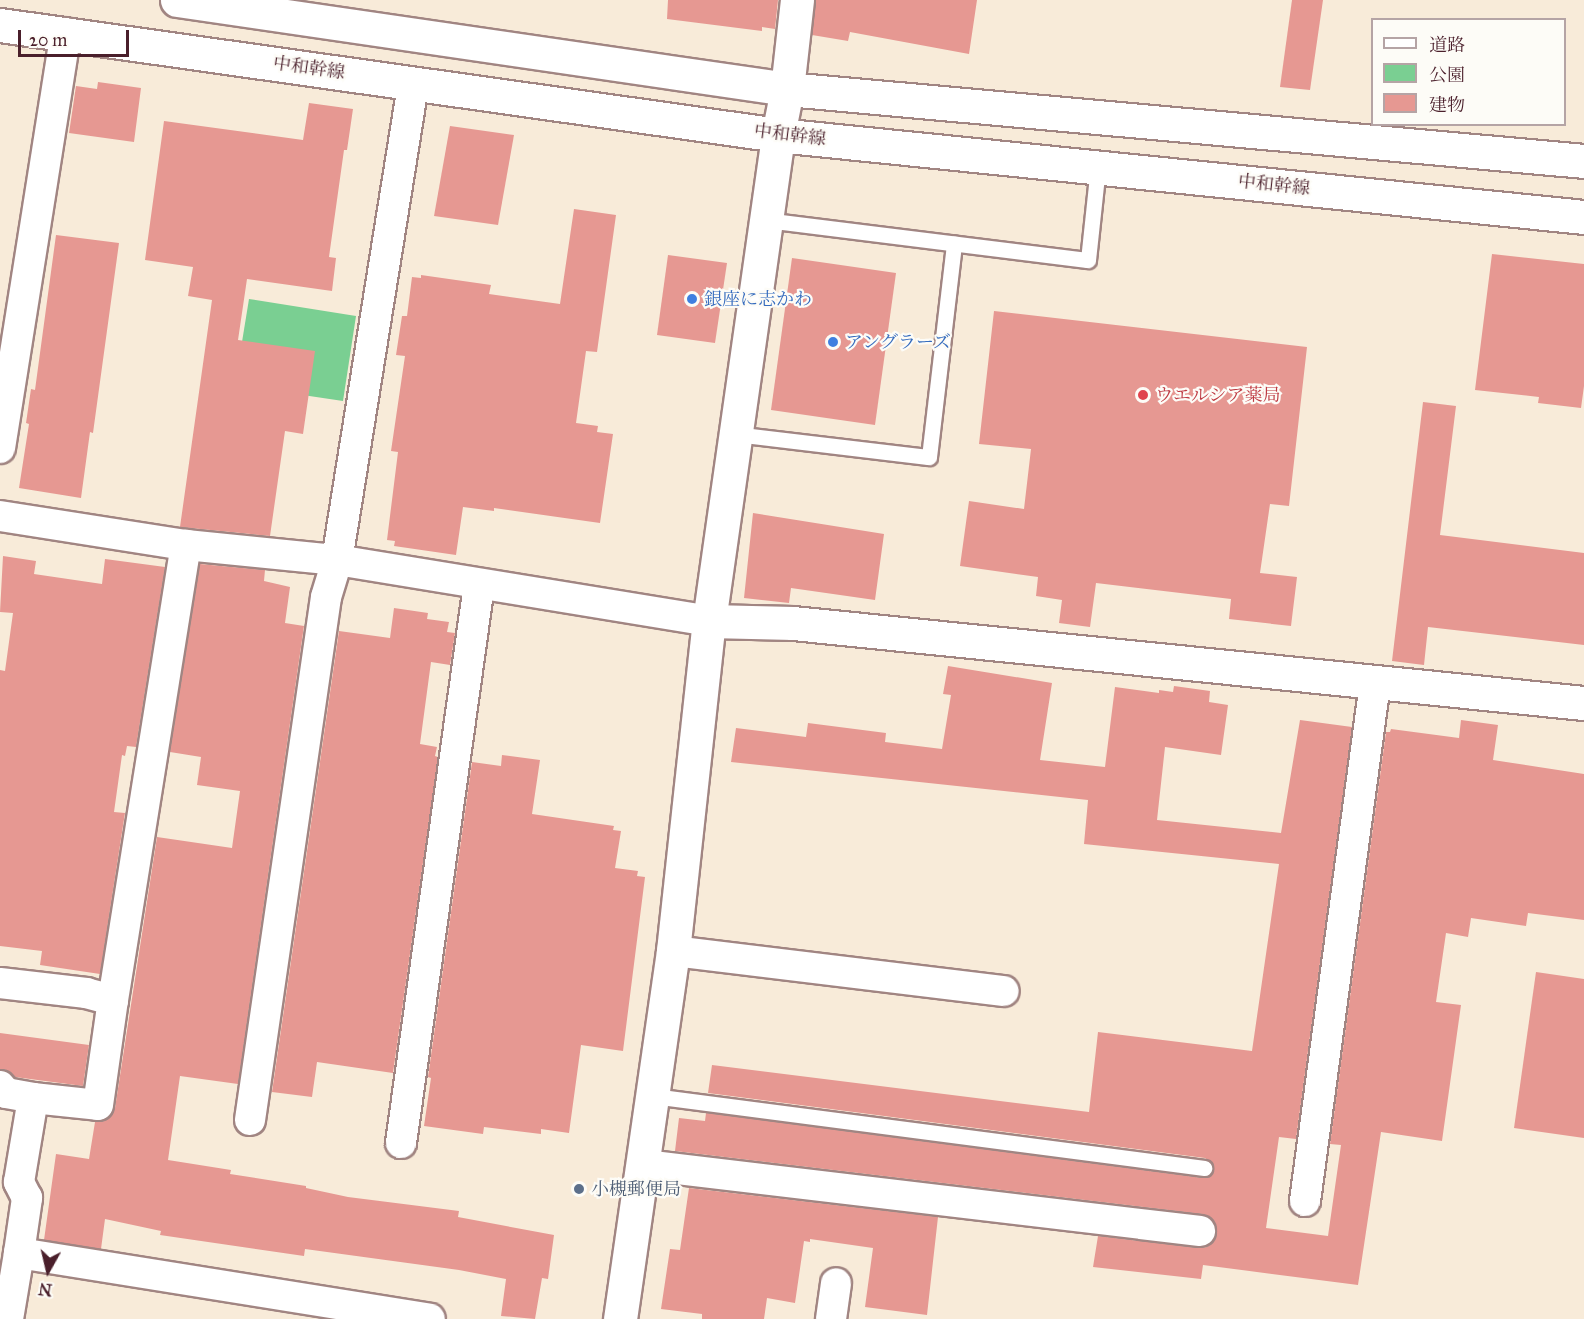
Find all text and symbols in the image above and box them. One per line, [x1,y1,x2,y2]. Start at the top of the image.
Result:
scale bar [21,18,132,56]
legend [1371,18,1566,126]
text: 20 m [29,29,67,51]
text: 道路 [1429,34,1465,56]
street label: 中和幹線 [272,52,346,84]
text: 公園 [1429,64,1465,86]
text: 建物 [1429,94,1465,116]
street label: 中和幹線 [753,120,827,150]
street label: 中和幹線 [1237,170,1311,200]
place label: 銀座に志かわ [704,288,812,310]
marker: 銀座に志かわ [685,292,699,306]
place label: アングラーズ [845,331,953,353]
marker: アングラーズ [826,335,840,349]
place label: ウエルシア薬局 [1155,384,1281,406]
marker: ウエルシア薬局 [1136,388,1150,402]
place label: 小槻郵便局 [591,1178,681,1200]
marker: 小槻郵便局 [572,1182,586,1196]
north arrow [18,1241,78,1301]
text: N [37,1279,53,1300]

